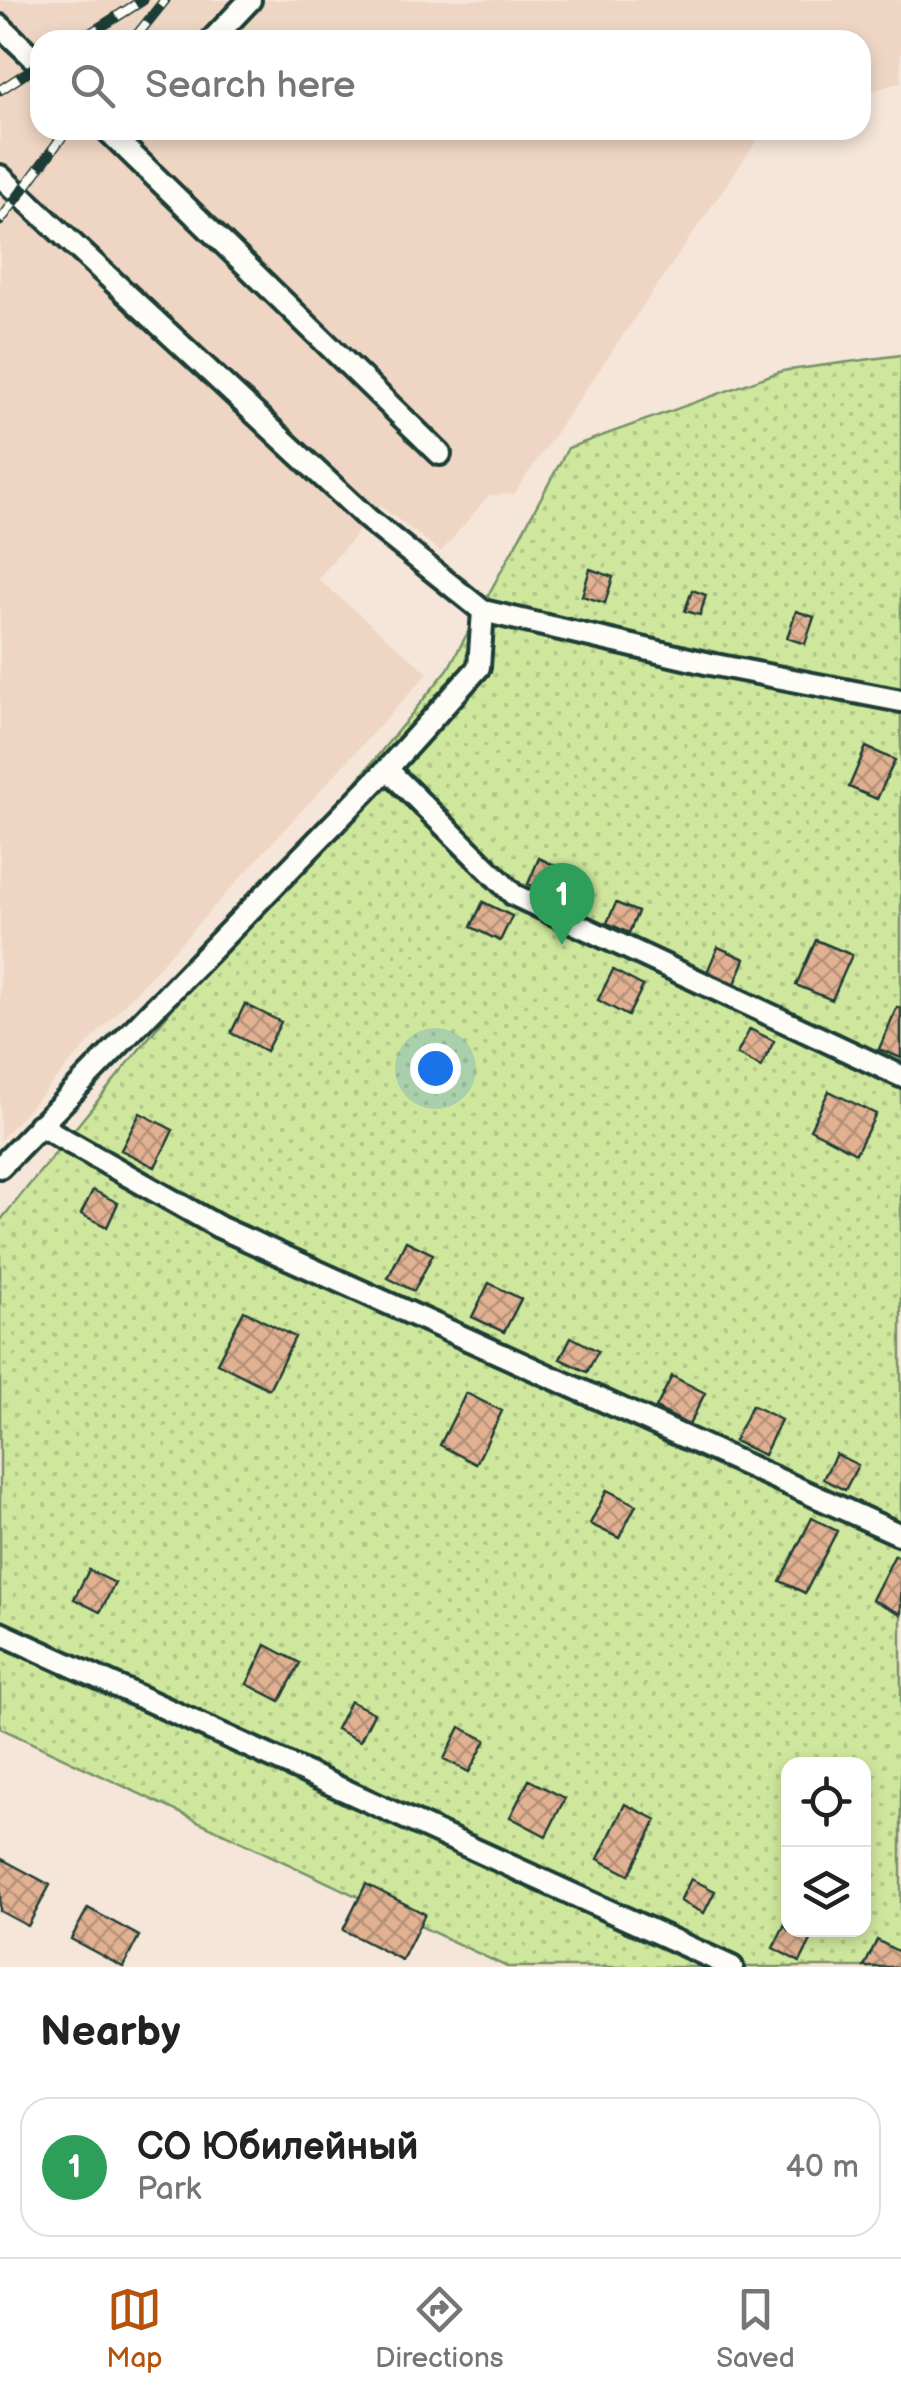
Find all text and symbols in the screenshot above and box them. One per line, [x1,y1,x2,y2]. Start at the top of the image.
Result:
search box [30,30,871,140]
icon: search [65,58,120,113]
text: Search here [145,63,356,108]
pin: 1 [530,862,594,945]
your location [410,1043,461,1094]
map controls [781,1757,871,1937]
button: locate [781,1757,871,1847]
button: layers [781,1847,871,1937]
text: Nearby [40,2007,180,2058]
text: СО Юбилейный [137,2125,418,2170]
text: 1 [68,2148,81,2187]
text: 40 m [786,2148,859,2187]
text: Park [137,2170,201,2209]
tab: Map [106,2282,163,2375]
tab: Directions [375,2282,504,2375]
tab: Saved [716,2282,795,2375]

